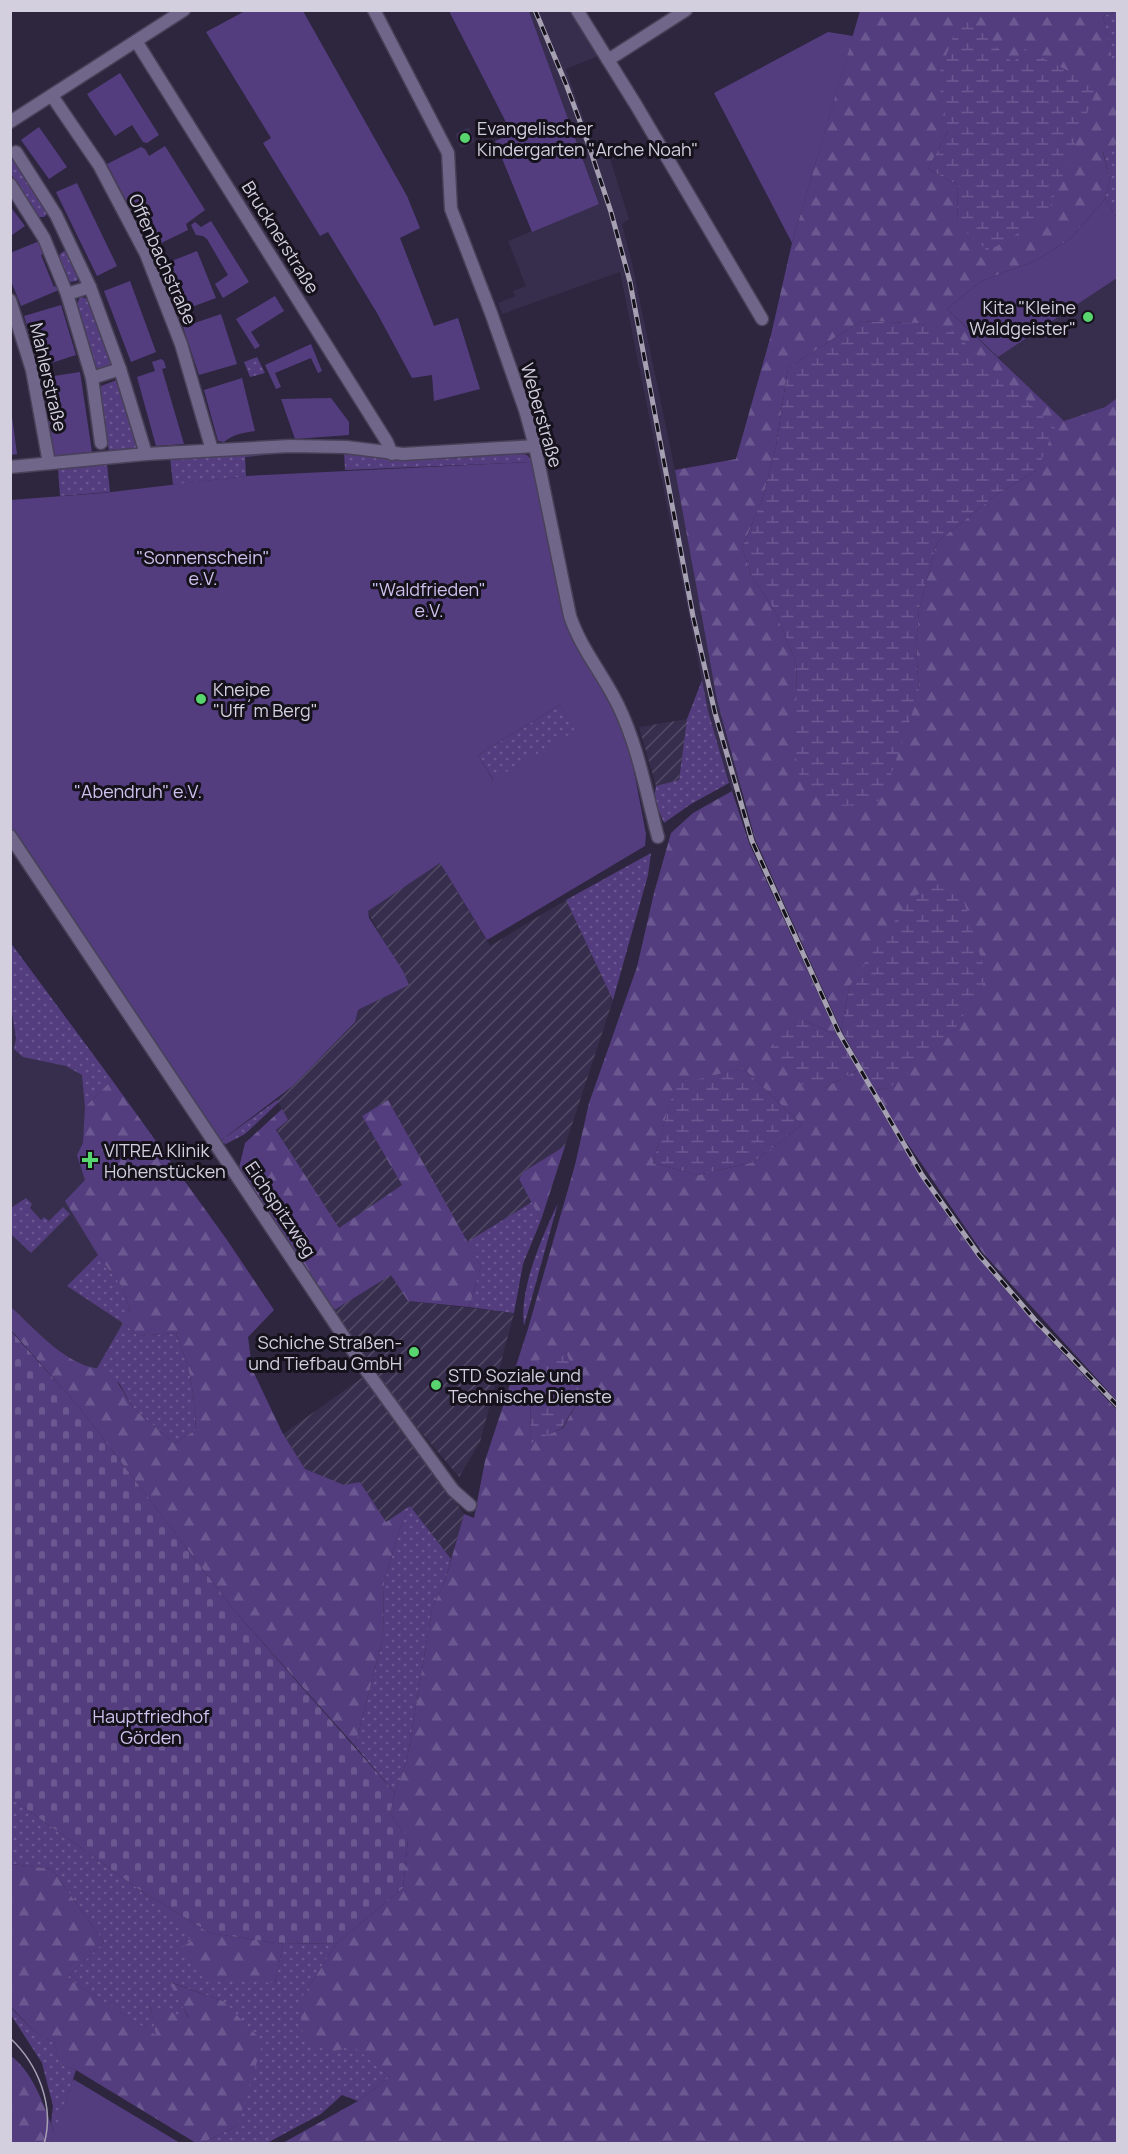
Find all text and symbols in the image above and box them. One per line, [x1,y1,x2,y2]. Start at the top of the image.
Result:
place label: Evangelischer Kindergarten "Arche Noah" [477,116,698,161]
marker: Evangelischer Kindergarten "Arche Noah" [458,131,472,145]
street label: Brucknerstraße [237,176,325,298]
street label: Offenbachstraße [123,190,203,328]
place label: Kita "Kleine Waldgeister" [969,295,1076,340]
marker: Kita "Kleine Waldgeister" [1081,310,1095,324]
street label: Mahlerstraße [25,320,73,434]
street label: Weberstraße [516,360,568,470]
park label: "Sonnenschein" e.V. [136,545,270,590]
park label: "Waldfrieden" e.V. [372,577,486,622]
place label: Kneipe "Uff´m Berg" [213,677,318,722]
marker: Kneipe "Uff´m Berg" [194,692,208,706]
park label: "Abendruh" e.V. [74,779,202,803]
place label: VITREA Klinik Hohenstücken [104,1138,226,1183]
marker: VITREA Klinik Hohenstücken [81,1151,99,1169]
street label: Eichspitzweg [240,1156,322,1262]
place label: Schiche Straßen- und Tiefbau GmbH [248,1330,402,1375]
marker: Schiche Straßen- und Tiefbau GmbH [407,1345,421,1359]
place label: STD Soziale und Technische Dienste [448,1363,612,1408]
marker: STD Soziale und Technische Dienste [429,1378,443,1392]
park label: Hauptfriedhof Görden [93,1704,210,1749]

